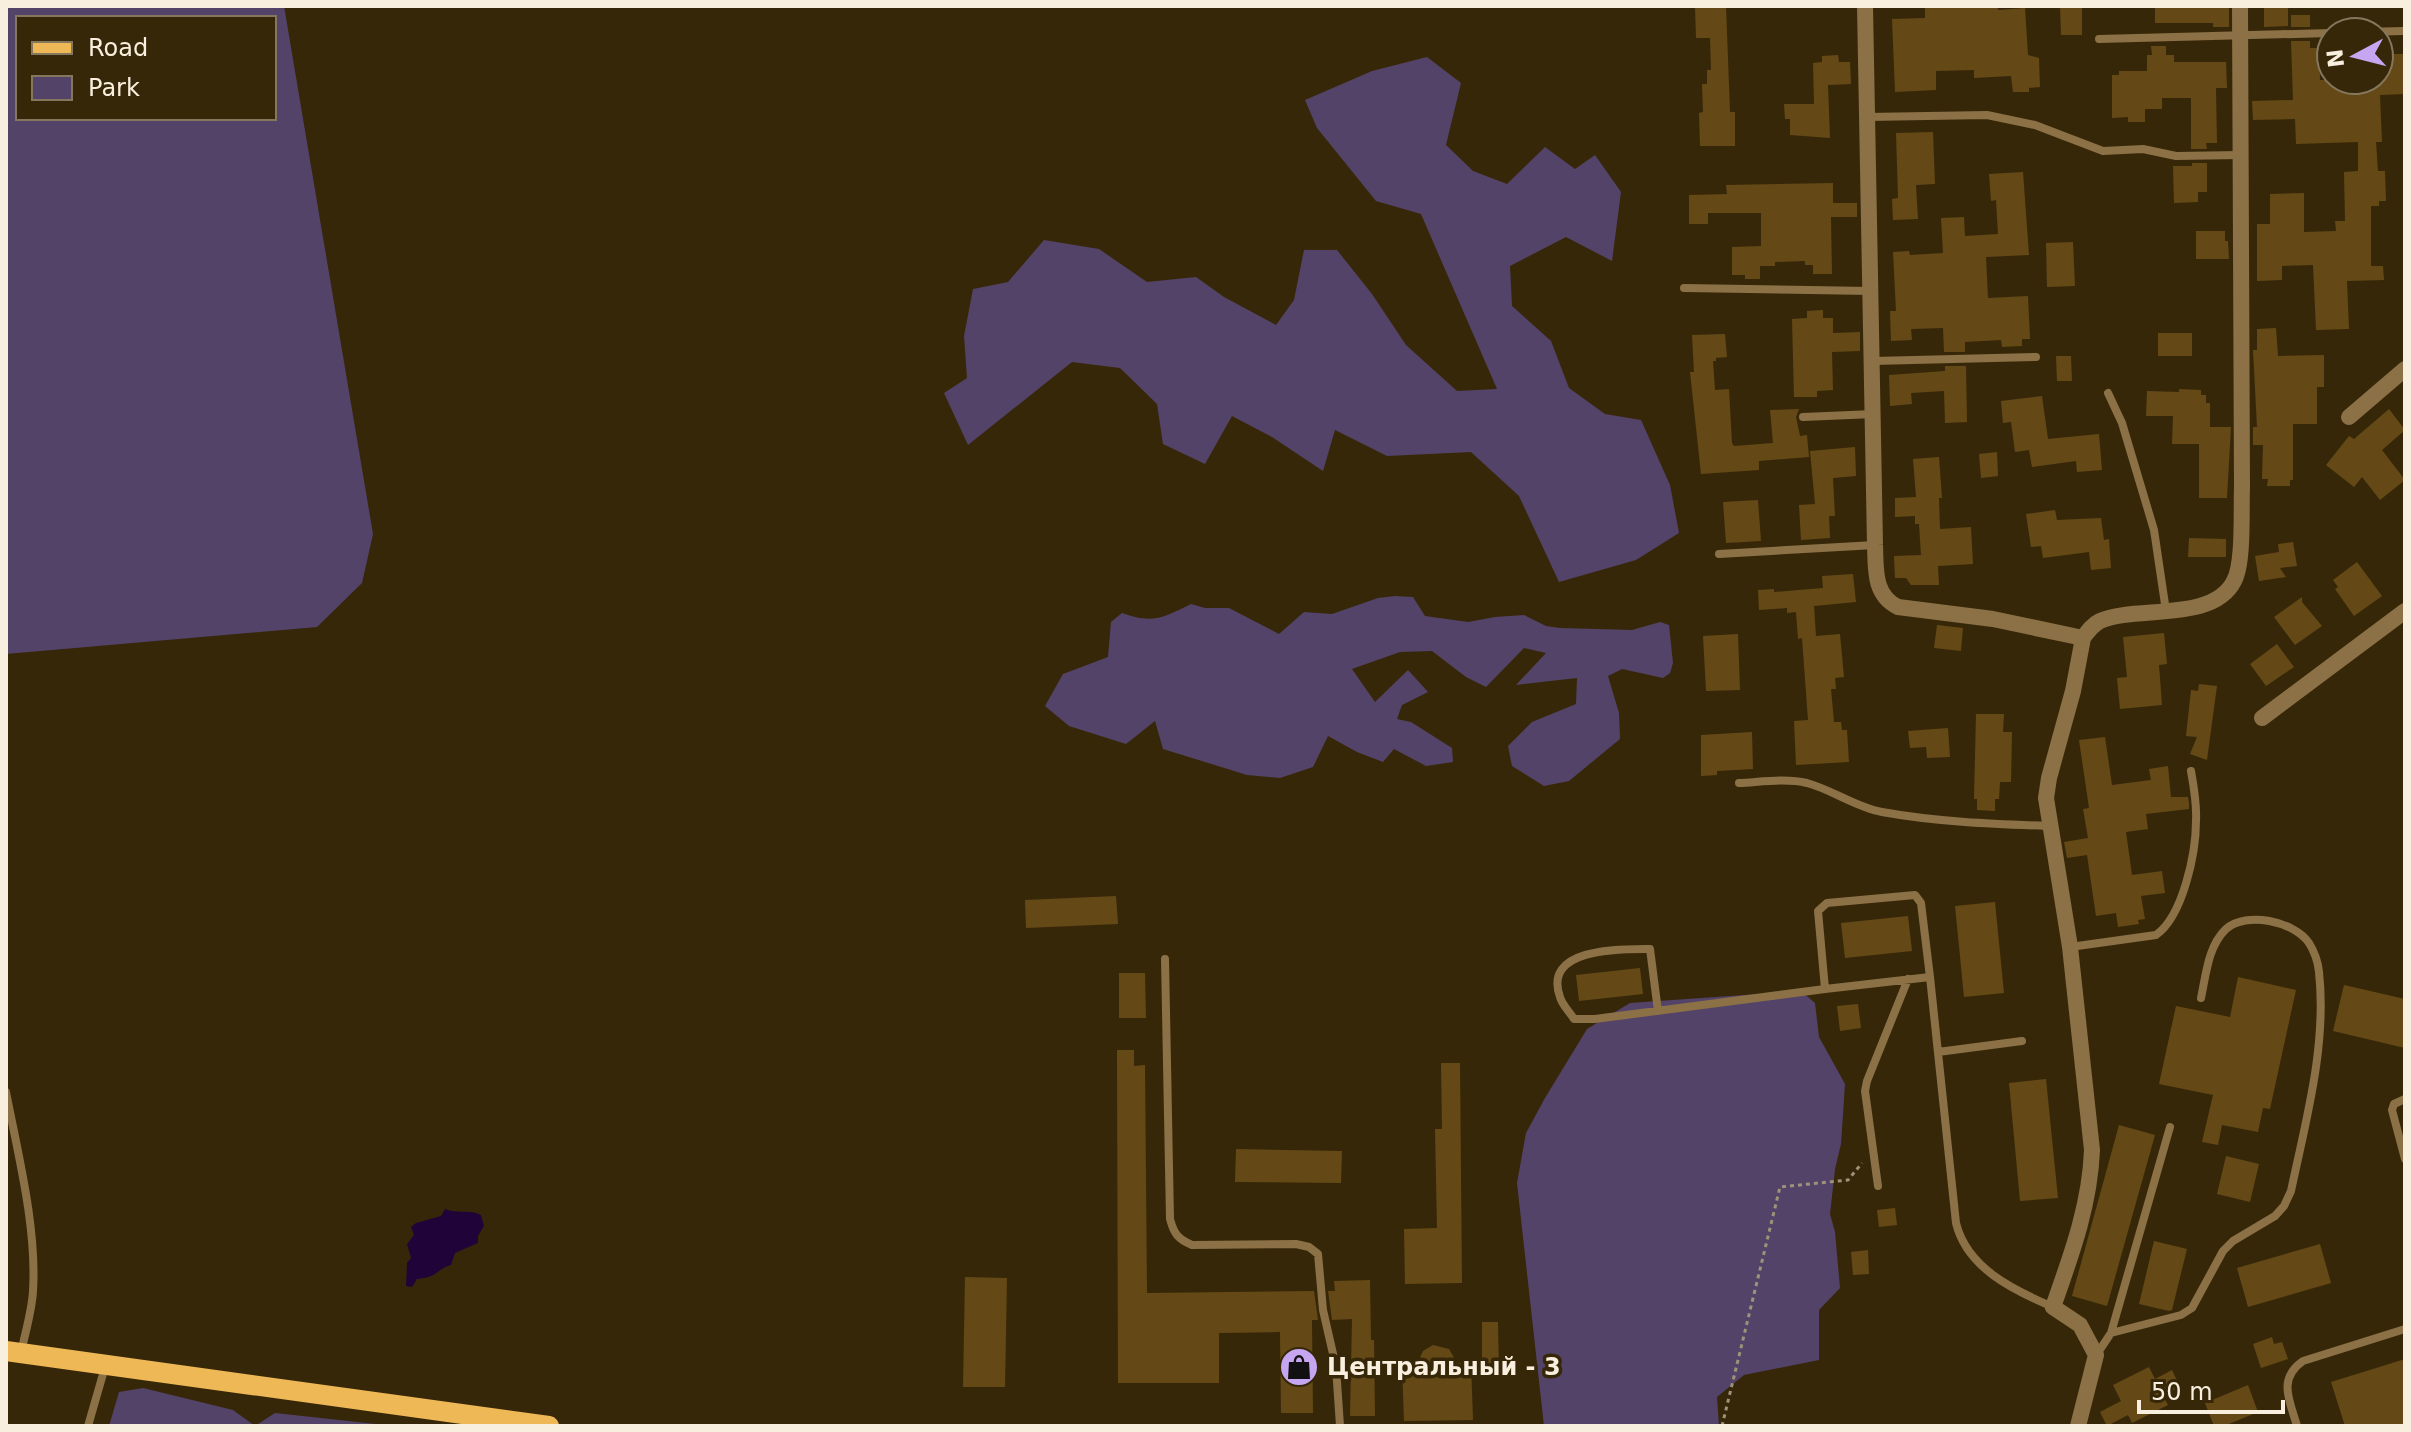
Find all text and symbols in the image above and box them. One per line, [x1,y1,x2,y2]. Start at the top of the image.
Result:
legend [16,16,276,120]
north arrow [2315,16,2395,96]
text: Road [88,34,148,62]
text: N [2322,48,2349,69]
text: Park [88,74,140,102]
shop icon: Центральный - 3 [1278,1346,1320,1388]
place label: Центральный - 3 [1327,1353,1561,1381]
scale bar [2139,1364,2283,1414]
text: 50 m [2151,1378,2213,1406]

